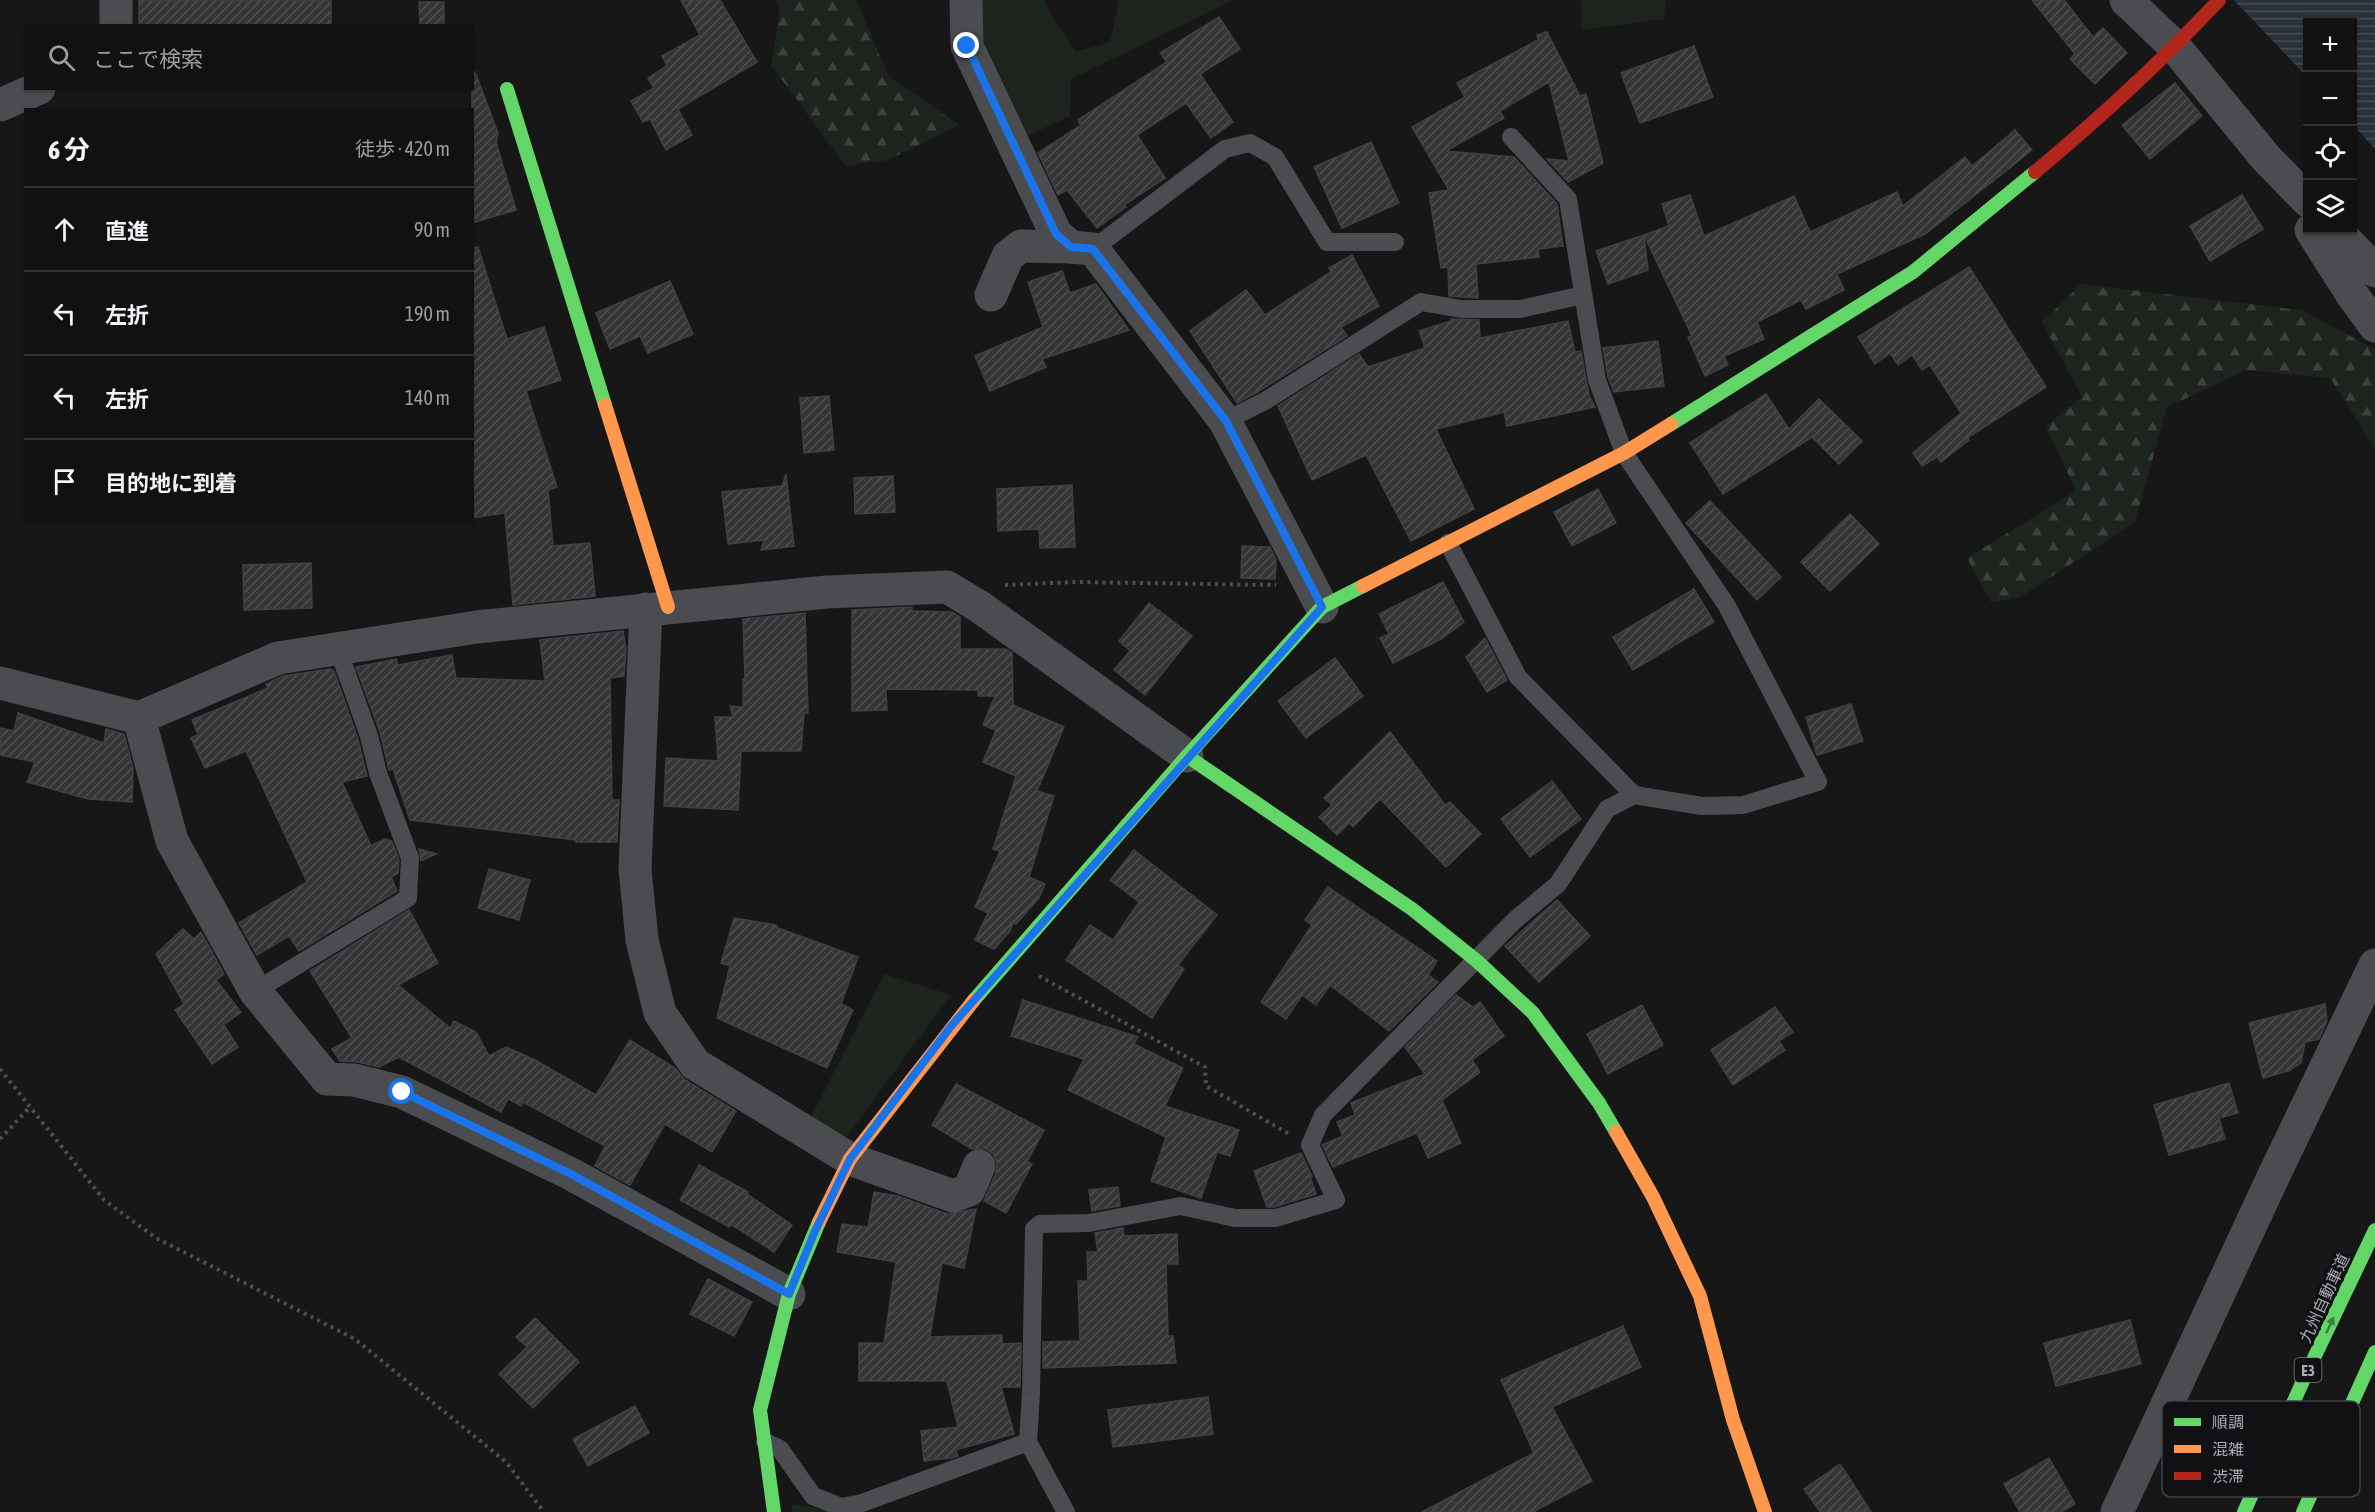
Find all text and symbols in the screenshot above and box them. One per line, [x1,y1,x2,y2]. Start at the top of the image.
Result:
map controls [2303,18,2357,234]
button: + [2303,18,2357,72]
search box [24,24,474,90]
route end [953,32,979,58]
icon: search [45,41,78,74]
text: ここで検索 [93,46,203,72]
button: − [2303,72,2357,126]
button: locate [2303,126,2357,180]
text: 6 分 [48,135,90,165]
text: 徒歩 · 420 m [355,137,450,160]
button: layers [2303,180,2357,234]
icon: ahead [48,213,81,246]
text: 直進 [105,218,149,244]
text: 90 m [414,218,450,241]
icon: left [48,297,81,330]
text: 左折 [105,302,149,328]
text: 190 m [405,302,450,325]
icon: left [48,381,81,414]
text: 左折 [105,386,149,412]
text: 140 m [405,386,450,409]
icon: arrive [48,465,81,498]
text: 目的地に到着 [105,470,237,496]
route start [388,1078,414,1104]
street label: 九州自動車道 [2296,1251,2352,1345]
one-way arrow [2325,1317,2334,1334]
road number: E3 [2294,1358,2322,1382]
legend [2162,1401,2360,1497]
text: 順調 [2212,1413,2244,1431]
text: 混雑 [2212,1440,2244,1458]
text: 渋滞 [2212,1467,2244,1485]

